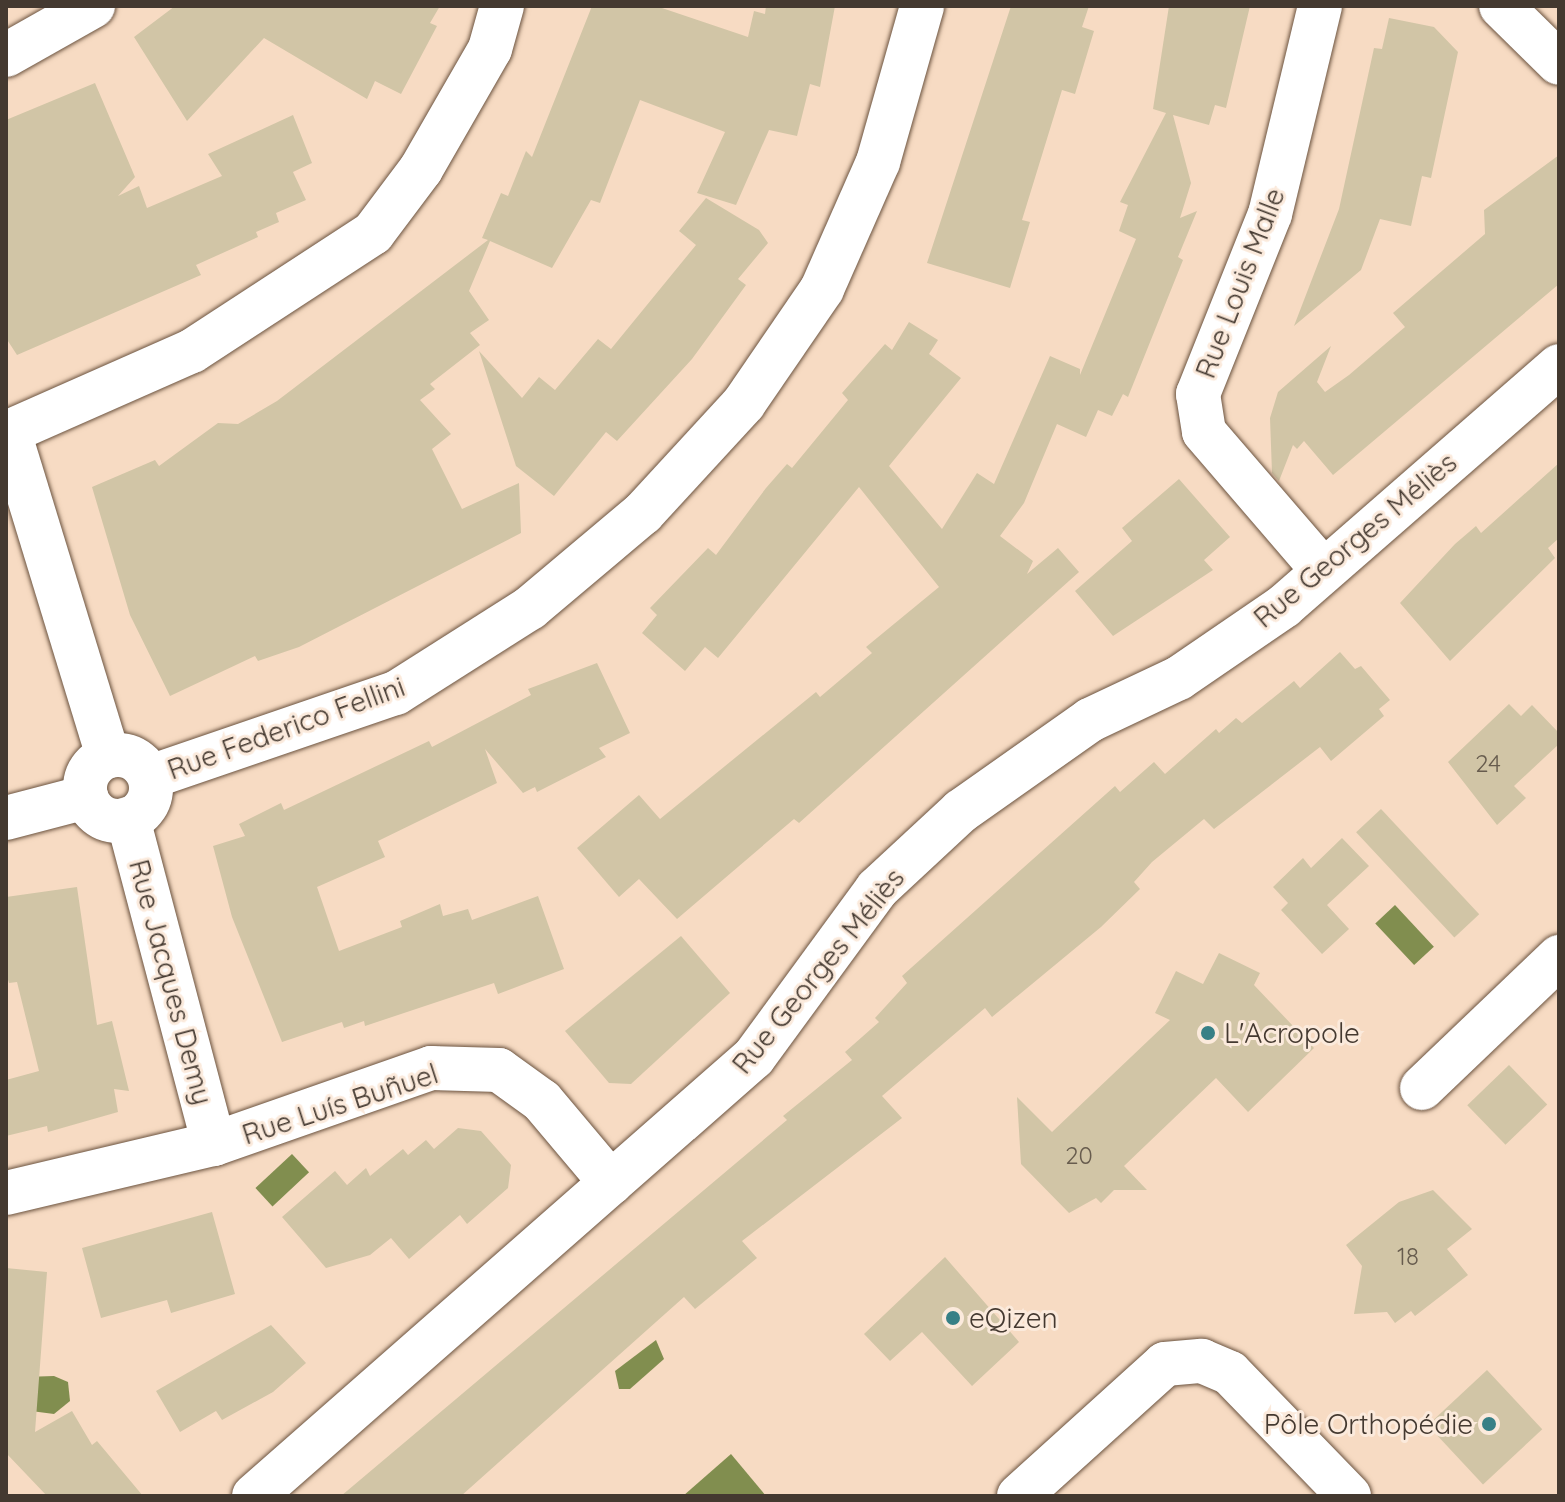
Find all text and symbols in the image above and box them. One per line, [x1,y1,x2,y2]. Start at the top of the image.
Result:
street label: Rue Louis Malle [1188,183,1292,383]
street label: Rue Georges Méliès [1247,445,1463,635]
street label: Rue Federico Fellini [163,669,409,787]
house number: 24 [1475,750,1501,778]
street label: Rue Jacques Demy [122,856,220,1108]
street label: Rue Georges Méliès [725,862,911,1080]
place label: L'Acropole [1224,1016,1360,1050]
marker: L'Acropole [1199,1024,1217,1042]
street label: Rue Luís Buñuel [238,1057,442,1151]
house number: 20 [1065,1142,1093,1170]
house number: 18 [1397,1243,1419,1271]
place label: eQizen [969,1301,1058,1335]
marker: eQizen [944,1309,962,1327]
place label: Pôle Orthopédie [1264,1407,1473,1441]
marker: Pôle Orthopédie [1480,1415,1498,1433]

